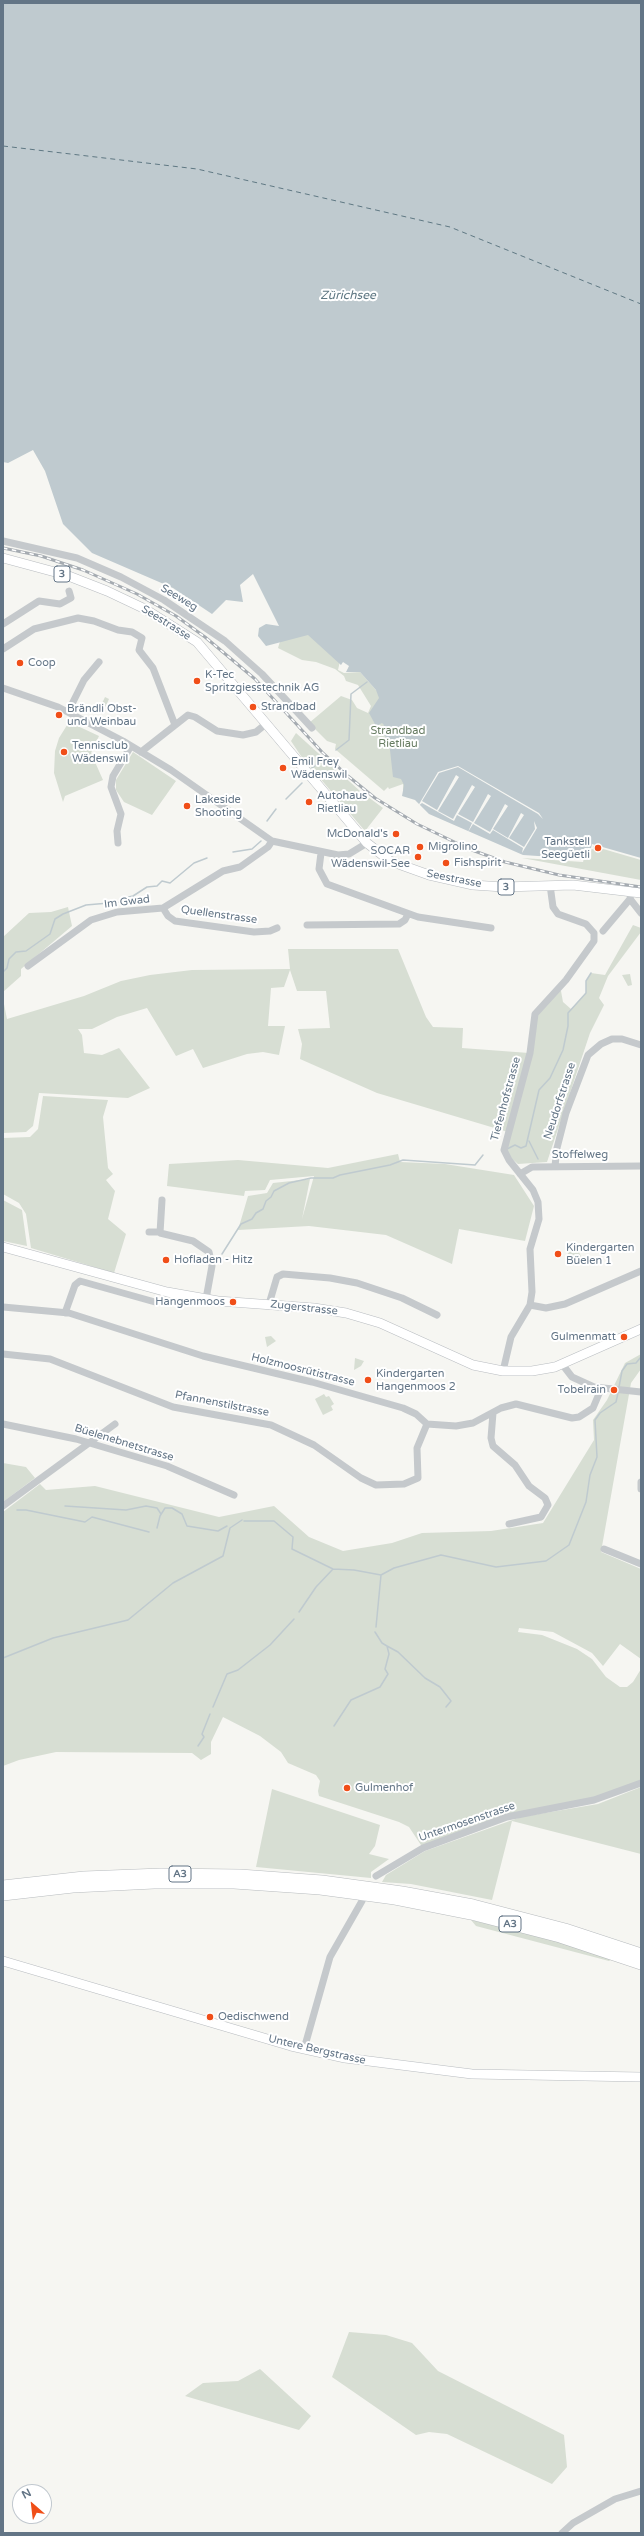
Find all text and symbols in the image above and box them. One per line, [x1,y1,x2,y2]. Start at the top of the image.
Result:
water label: Zürichsee [320,289,376,303]
road number: 3 [54,566,70,582]
street label: Seeweg [158,582,200,614]
street label: Seestrasse [139,603,193,643]
place label: Coop [28,656,56,670]
marker: Coop [15,658,25,668]
place label: K-Tec Spritzgiesstechnik AG [205,668,319,694]
marker: K-Tec Spritzgiesstechnik AG [192,676,202,686]
place label: Strandbad [261,700,316,714]
place label: Brändli Obst- und Weinbau [67,702,137,728]
marker: Strandbad [248,702,258,712]
marker: Brändli Obst- und Weinbau [54,710,64,720]
park label: Strandbad Rietliau [371,724,425,750]
place label: Tennisclub Wädenswil [72,739,128,765]
marker: Tennisclub Wädenswil [59,747,69,757]
place label: Emil Frey Wädenswil [291,755,347,781]
marker: Emil Frey Wädenswil [278,763,288,773]
place label: Autohaus Rietliau [317,789,367,815]
place label: Lakeside Shooting [195,793,242,819]
marker: Autohaus Rietliau [304,797,314,807]
marker: Lakeside Shooting [182,801,192,811]
place label: McDonald's [327,827,388,841]
marker: McDonald's [391,829,401,839]
place label: Tankstell Seegüetli [541,835,590,861]
place label: Migrolino [428,840,478,854]
marker: Migrolino [415,842,425,852]
marker: Tankstell Seegüetli [593,843,603,853]
place label: SOCAR Wädenswil-See [331,844,410,870]
marker: SOCAR Wädenswil-See [413,852,423,862]
place label: Fishspirit [454,856,501,870]
marker: Fishspirit [441,858,451,868]
street label: Seestrasse [425,867,483,891]
road number: 3 [498,879,514,895]
street label: Im Gwad [103,893,151,911]
street label: Quellenstrasse [180,903,258,927]
street label: Tiefenhofstrasse [488,1056,524,1142]
street label: Neudorfstrasse [541,1061,579,1141]
street label: Stoffelweg [552,1148,608,1162]
place label: Kindergarten Büelen 1 [566,1241,634,1267]
marker: Kindergarten Büelen 1 [553,1249,563,1259]
place label: Hofladen - Hitz [174,1253,253,1267]
marker: Hofladen - Hitz [161,1255,171,1265]
place label: Hangenmoos [155,1295,225,1309]
marker: Hangenmoos [228,1297,238,1307]
street label: Zugerstrasse [270,1298,338,1318]
place label: Gulmenmatt [551,1330,616,1344]
marker: Gulmenmatt [619,1332,629,1342]
street label: Holzmoosrütistrasse [250,1351,356,1389]
place label: Kindergarten Hangenmoos 2 [376,1367,456,1393]
marker: Kindergarten Hangenmoos 2 [363,1375,373,1385]
place label: Tobelrain [558,1383,606,1397]
marker: Tobelrain [609,1385,619,1395]
street label: Pfannenstilstrasse [174,1388,270,1420]
street label: Büelenebnetstrasse [73,1422,175,1464]
place label: Gulmenhof [355,1781,413,1795]
marker: Gulmenhof [342,1783,352,1793]
street label: Untermosenstrasse [417,1799,517,1845]
road number: A3 [169,1866,191,1882]
road number: A3 [499,1916,521,1932]
place label: Oedischwend [218,2010,289,2024]
marker: Oedischwend [205,2012,215,2022]
street label: Untere Bergstrasse [267,2032,367,2068]
north arrow [12,2484,52,2524]
text: N [20,2486,34,2502]

